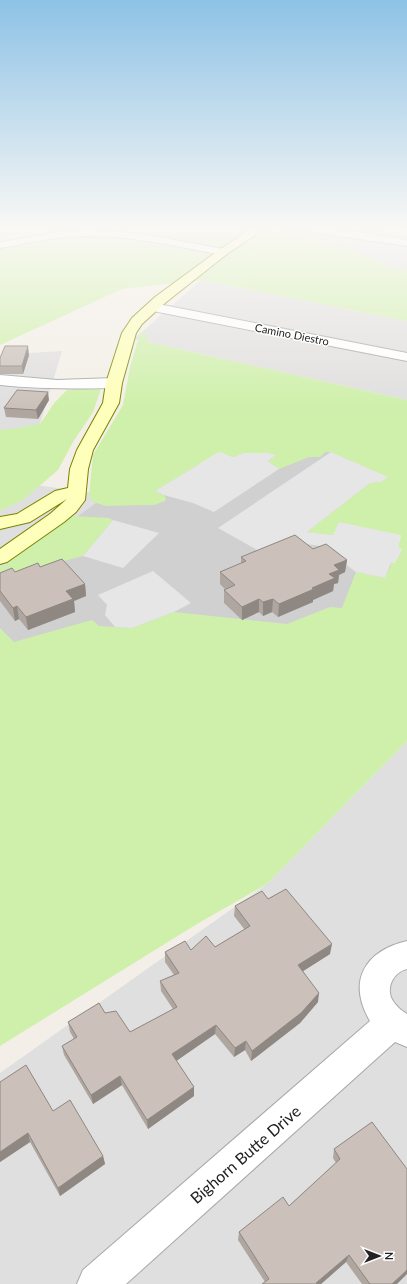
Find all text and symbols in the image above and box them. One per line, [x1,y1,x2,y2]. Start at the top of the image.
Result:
street label: Camino Diestro [254,320,330,348]
street label: Bighorn Butte Drive [186,1101,304,1207]
north arrow [359,1236,399,1276]
text: N [383,1252,396,1260]

